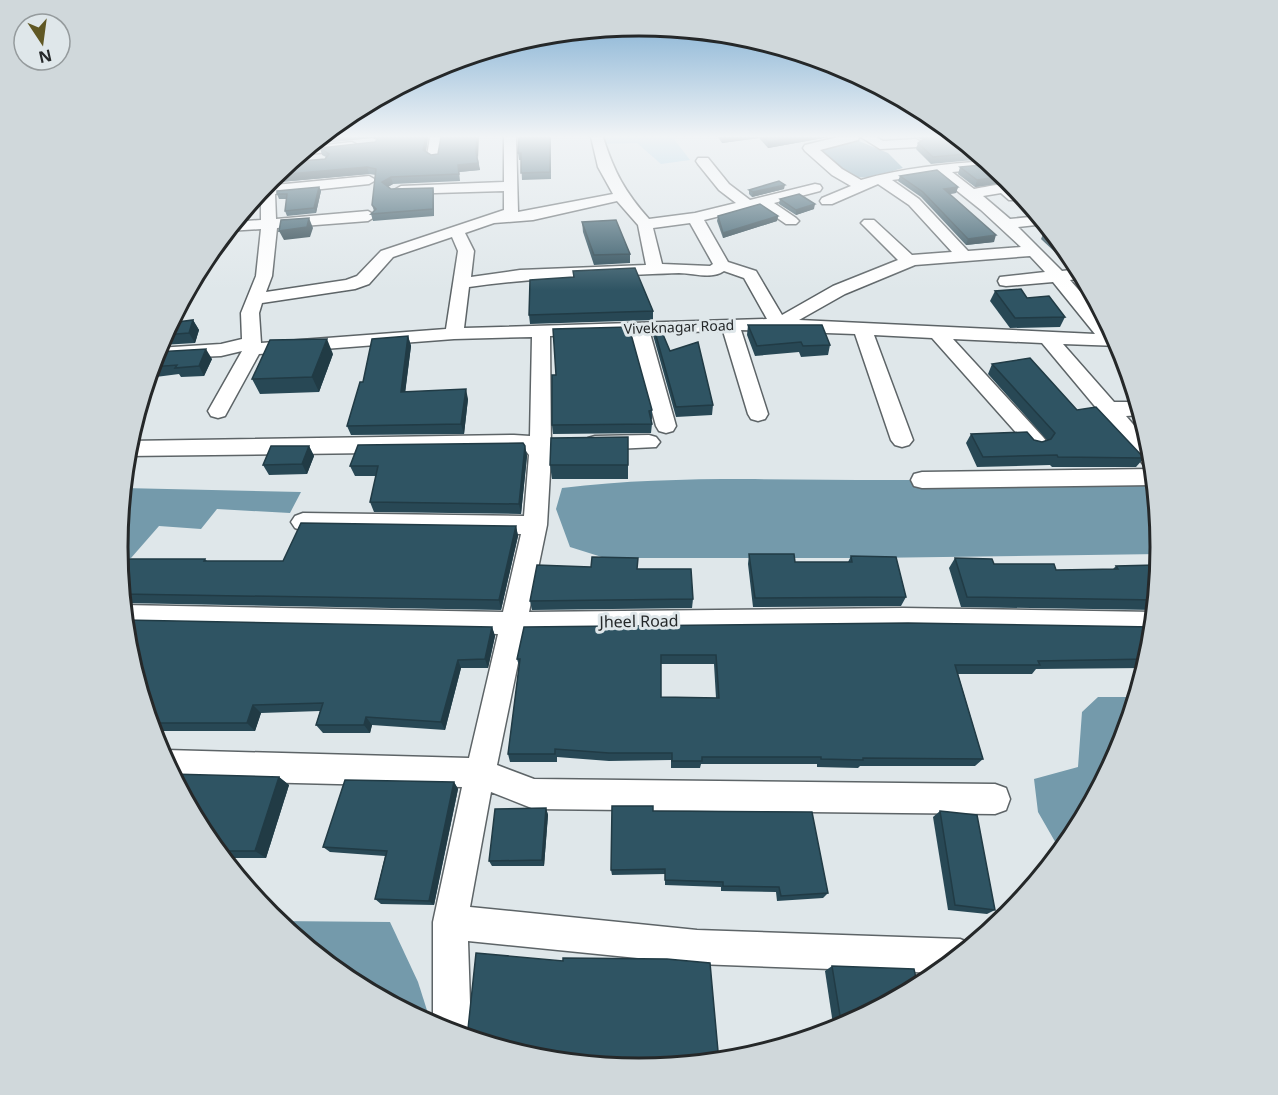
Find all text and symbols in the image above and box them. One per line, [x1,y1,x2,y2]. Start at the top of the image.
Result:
north arrow [12,12,72,72]
text: N [37,44,54,69]
street label: Viveknagar Road [623,315,735,338]
street label: Jheel Road [597,609,679,633]

